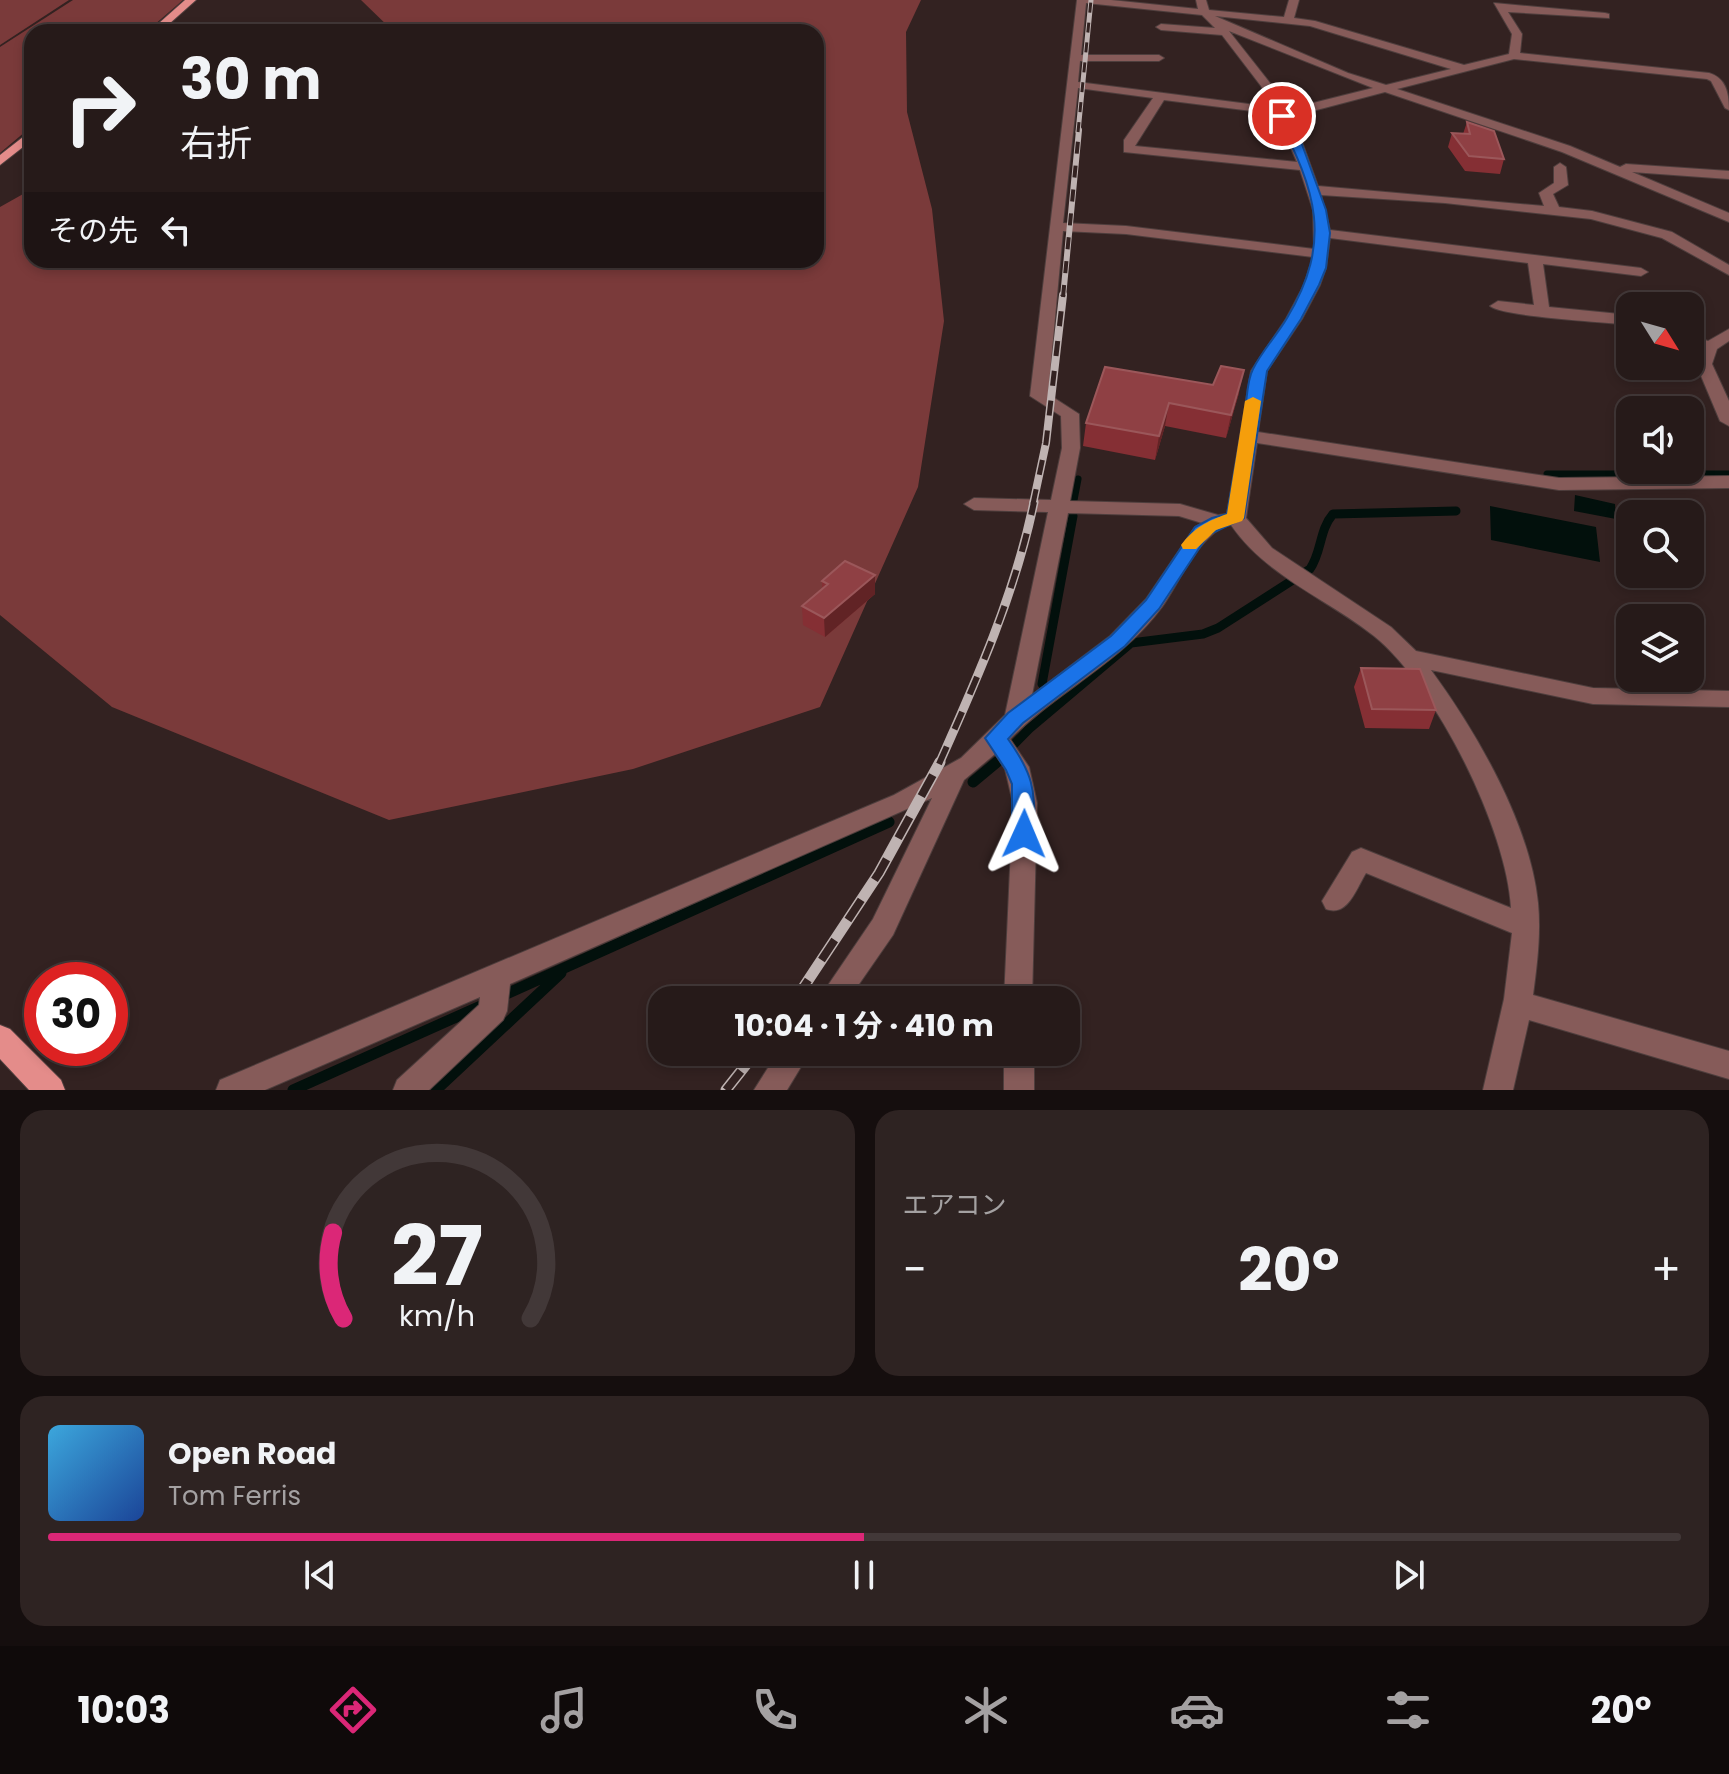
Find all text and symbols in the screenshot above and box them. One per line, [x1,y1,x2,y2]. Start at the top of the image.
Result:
text: 30 m [180,40,322,119]
icon: right [48,56,152,160]
pin [1248,82,1316,150]
icon: arrive [1260,94,1304,138]
text: 右折 [180,118,252,169]
icon: left [154,208,198,252]
text: その先 [48,209,138,252]
north arrow [1616,292,1704,380]
map controls [1616,292,1704,692]
button: sound [1616,396,1704,484]
button: search [1616,500,1704,588]
button: layers [1616,604,1704,692]
position arrow [982,792,1066,876]
speed limit sign: 30 [24,962,128,1066]
text: 10:04 · 1 分 · 410 m [734,1004,994,1047]
text: エアコン [903,1187,1007,1223]
text: 27 [391,1198,483,1314]
text: 20° [1238,1228,1339,1312]
text: − [903,1239,927,1300]
text: + [1651,1239,1681,1300]
text: km/h [399,1296,475,1336]
text: Open Road [168,1432,336,1475]
text: Tom Ferris [168,1478,301,1514]
icon: previous [298,1553,342,1597]
icon: pause [842,1553,886,1597]
icon: next [1387,1553,1431,1597]
icon: directions [325,1682,381,1738]
icon: music [536,1682,592,1738]
icon: phone [747,1682,803,1738]
icon: climate [958,1682,1014,1738]
icon: car [1169,1682,1225,1738]
icon: filters [1380,1682,1436,1738]
text: 10:03 [77,1685,170,1736]
text: 20° [1591,1685,1651,1736]

